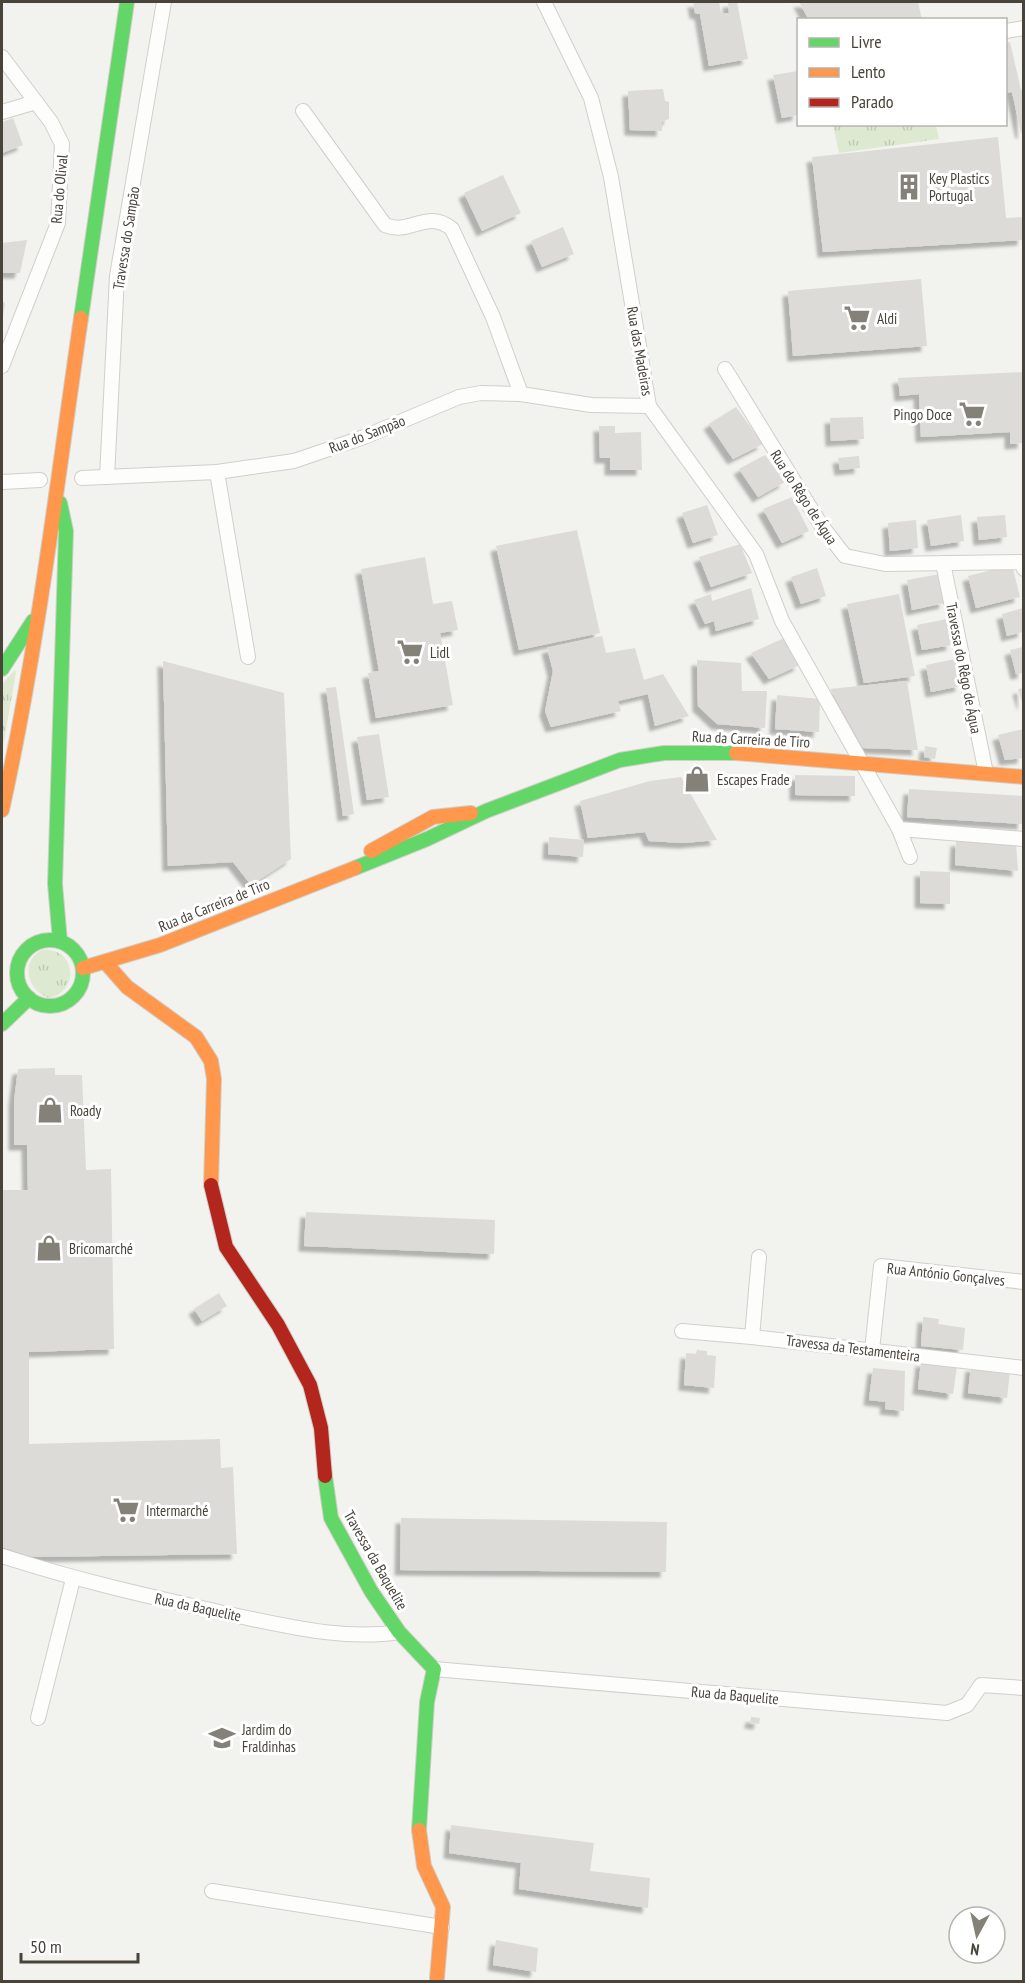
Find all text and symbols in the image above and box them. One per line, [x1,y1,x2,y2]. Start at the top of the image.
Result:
legend [797,18,1007,126]
text: Livre [851,30,882,53]
text: Lento [851,60,886,83]
text: Parado [851,90,894,113]
street label: Rua do Olival [47,153,72,224]
place label: Key Plastics Portugal [929,169,989,205]
building icon: Key Plastics Portugal [894,172,924,202]
street label: Travessa do Sampão [108,185,144,291]
supermarket icon: Aldi [842,303,872,333]
street label: Rua das Madeiras [623,305,657,397]
place label: Aldi [877,309,897,328]
supermarket icon: Pingo Doce [957,399,987,429]
place label: Pingo Doce [894,405,952,424]
street label: Rua do Sampão [326,411,408,457]
street label: Rua do Rêgo de Água [766,446,842,548]
street label: Travessa do Rêgo de Água [942,601,986,735]
supermarket icon: Lidl [395,637,425,667]
place label: Lidl [430,643,450,662]
street label: Rua da Carreira de Tiro [691,726,811,752]
shop icon: Escapes Frade [682,764,712,794]
place label: Escapes Frade [717,770,790,789]
street label: Rua da Carreira de Tiro [156,874,272,936]
shop icon: Roady [35,1095,65,1125]
place label: Roady [70,1101,102,1120]
shop icon: Bricomarché [34,1233,64,1263]
place label: Bricomarché [69,1239,133,1258]
street label: Rua António Gonçalves [886,1258,1006,1290]
street label: Travessa da Testamenteira [785,1330,921,1366]
supermarket icon: Intermarché [111,1495,141,1525]
place label: Intermarché [146,1501,208,1520]
street label: Travessa da Baquelite [340,1507,412,1613]
street label: Rua da Baquelite [153,1589,243,1625]
street label: Rua da Baquelite [690,1682,780,1708]
place label: Jardim do Fraldinhas [241,1720,296,1756]
school or university icon: Jardim do Fraldinhas [207,1723,237,1753]
north arrow [947,1905,1007,1965]
scale bar [21,1926,138,1964]
text: 50 m [30,1935,62,1958]
text: N [969,1939,981,1960]

